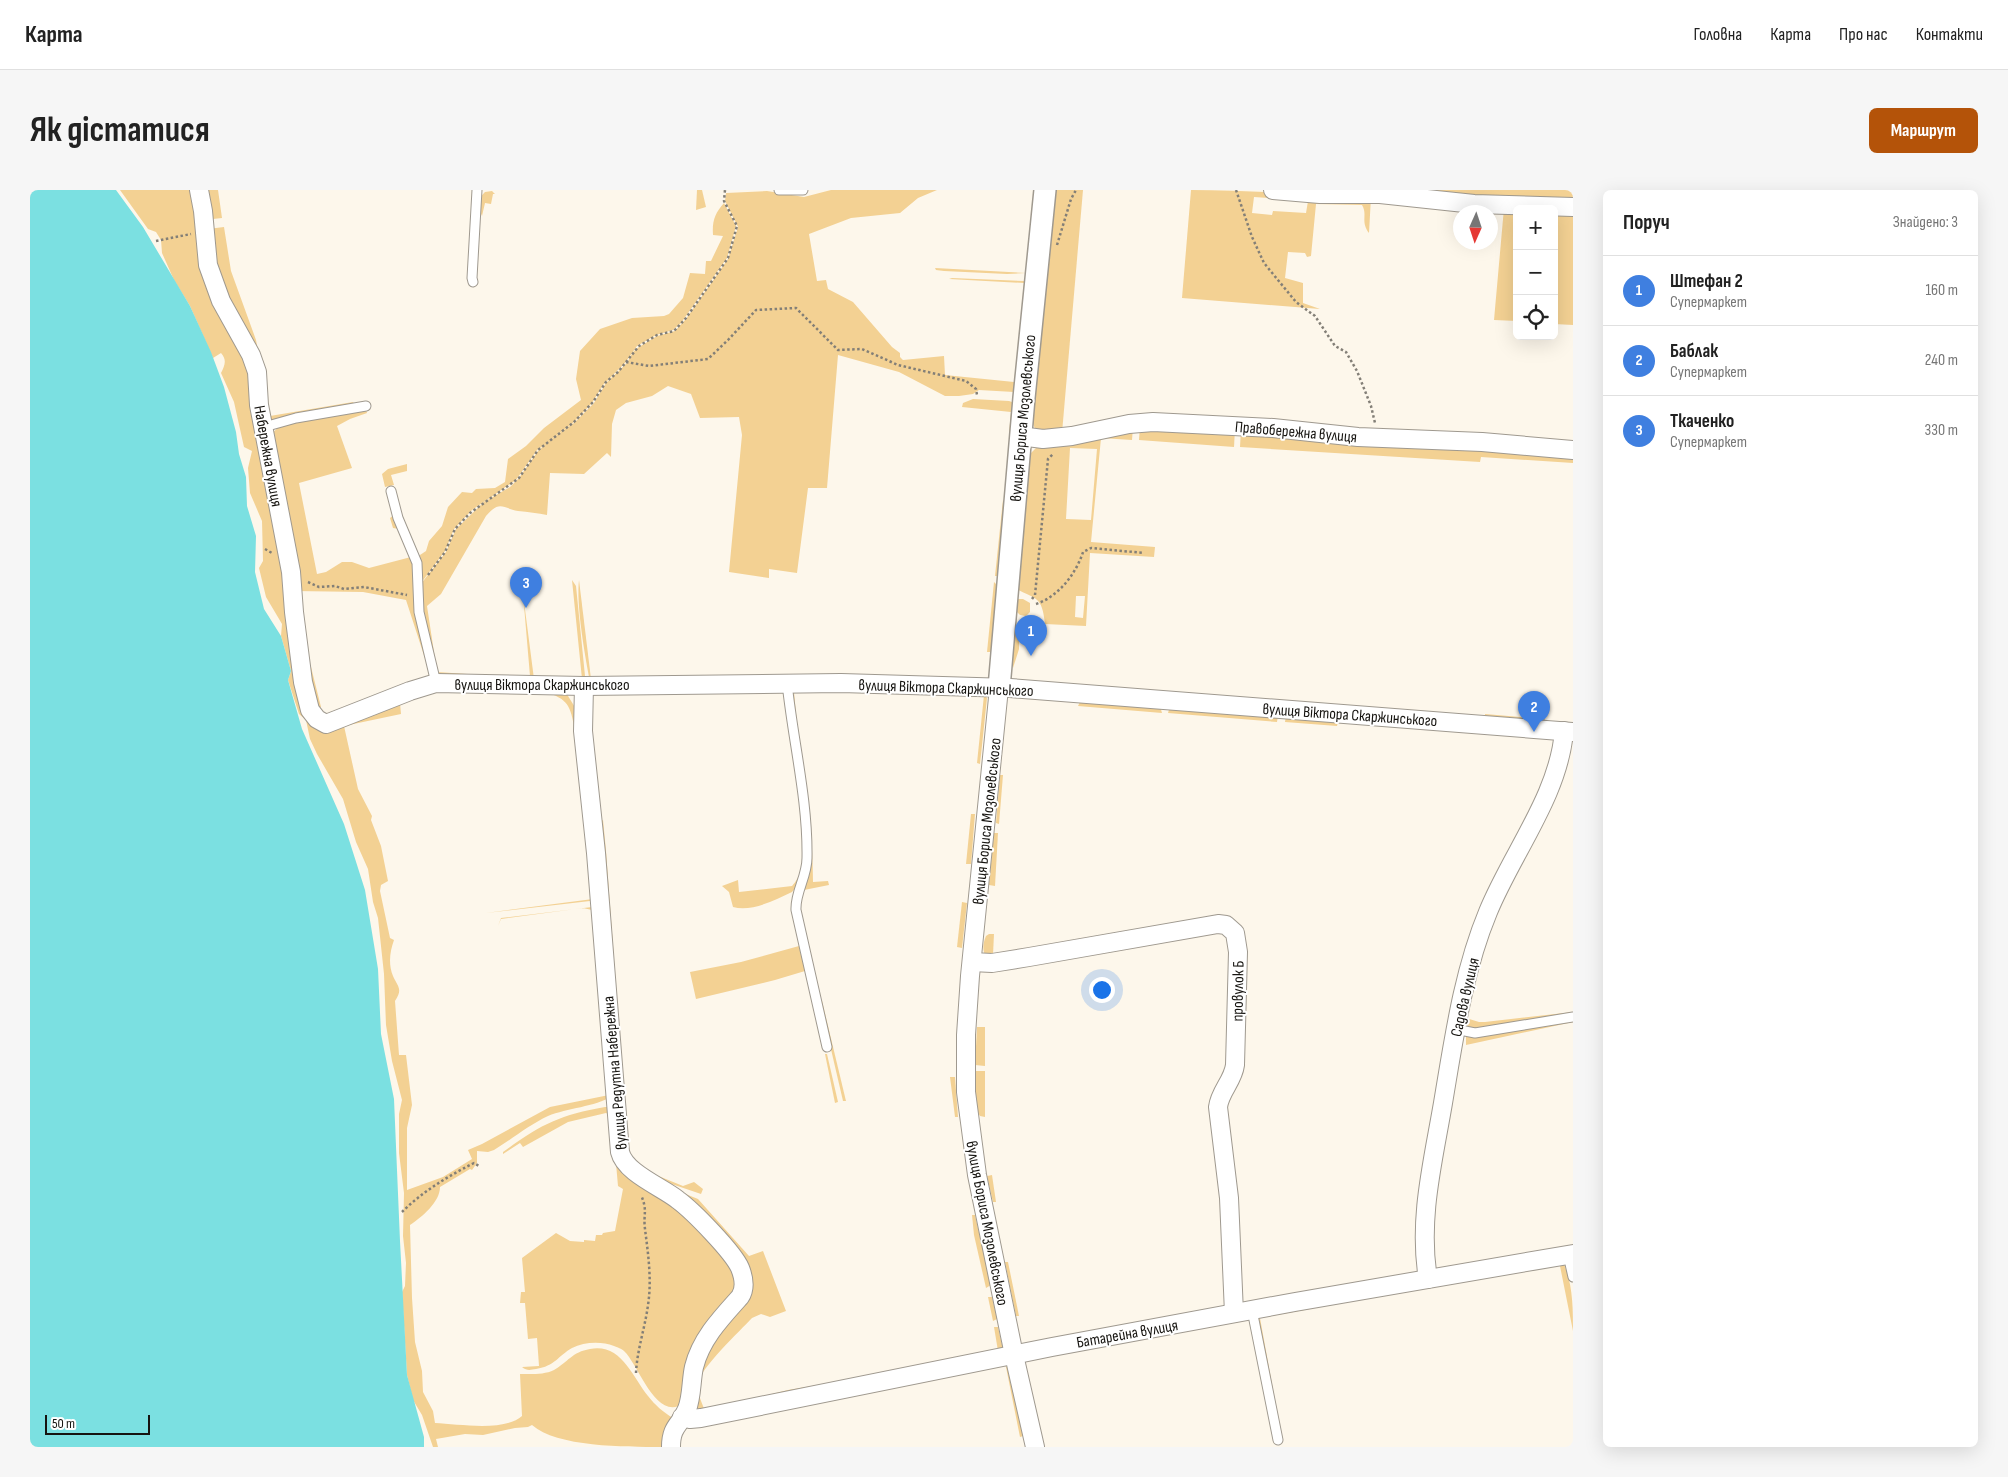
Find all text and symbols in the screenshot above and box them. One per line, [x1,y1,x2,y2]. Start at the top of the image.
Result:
text: Карта [25,20,83,49]
text: Головна [1694,24,1742,45]
text: Карта [1770,24,1811,45]
text: Про нас [1839,24,1888,45]
text: Контакти [1916,24,1983,45]
button: Маршрут [1869,108,1978,153]
text: Як дістатися [30,109,210,152]
north arrow [1453,205,1498,250]
map controls [1513,205,1558,340]
button: + [1513,205,1558,250]
text: Поруч [1623,210,1670,235]
text: Знайдено: 3 [1893,213,1958,232]
button: − [1513,250,1558,295]
text: Штефан 2 [1670,270,1743,293]
text: 1 [1636,281,1642,300]
text: 160 m [1925,281,1958,300]
text: Супермаркет [1670,293,1747,312]
button: locate [1513,295,1558,340]
street label: вулиця Бориса Мозолевського [1007,334,1040,502]
text: Баблак [1670,340,1718,363]
text: 2 [1635,351,1643,370]
text: 240 m [1925,351,1958,370]
text: Супермаркет [1670,363,1747,382]
street label: Набережна вулиця [249,404,286,508]
text: Ткаченко [1670,410,1734,433]
street label: Правобережна вулиця [1234,418,1358,447]
text: 3 [1635,421,1643,440]
text: 330 m [1925,421,1958,440]
text: Супермаркет [1670,433,1747,452]
pin: 3 [510,567,542,608]
pin: 1 [1015,615,1047,656]
street label: вулиця Віктора Скаржинського [454,676,630,695]
street label: вулиця Віктора Скаржинського [858,676,1034,701]
pin: 2 [1518,691,1550,732]
street label: вулиця Віктора Скаржинського [1262,700,1438,731]
street label: вулиця Бориса Мозолевського [969,737,1006,905]
street label: Садова вулиця [1447,956,1484,1039]
street label: провулок Б [1228,960,1249,1022]
your location [1089,977,1115,1003]
street label: вулиця Редутна Набережна [599,995,632,1150]
street label: вулиця Бориса Мозолевського [961,1139,1012,1307]
street label: Батарейна вулиця [1075,1316,1179,1353]
scale bar [45,1412,150,1435]
text: 50 m [52,1415,75,1432]

